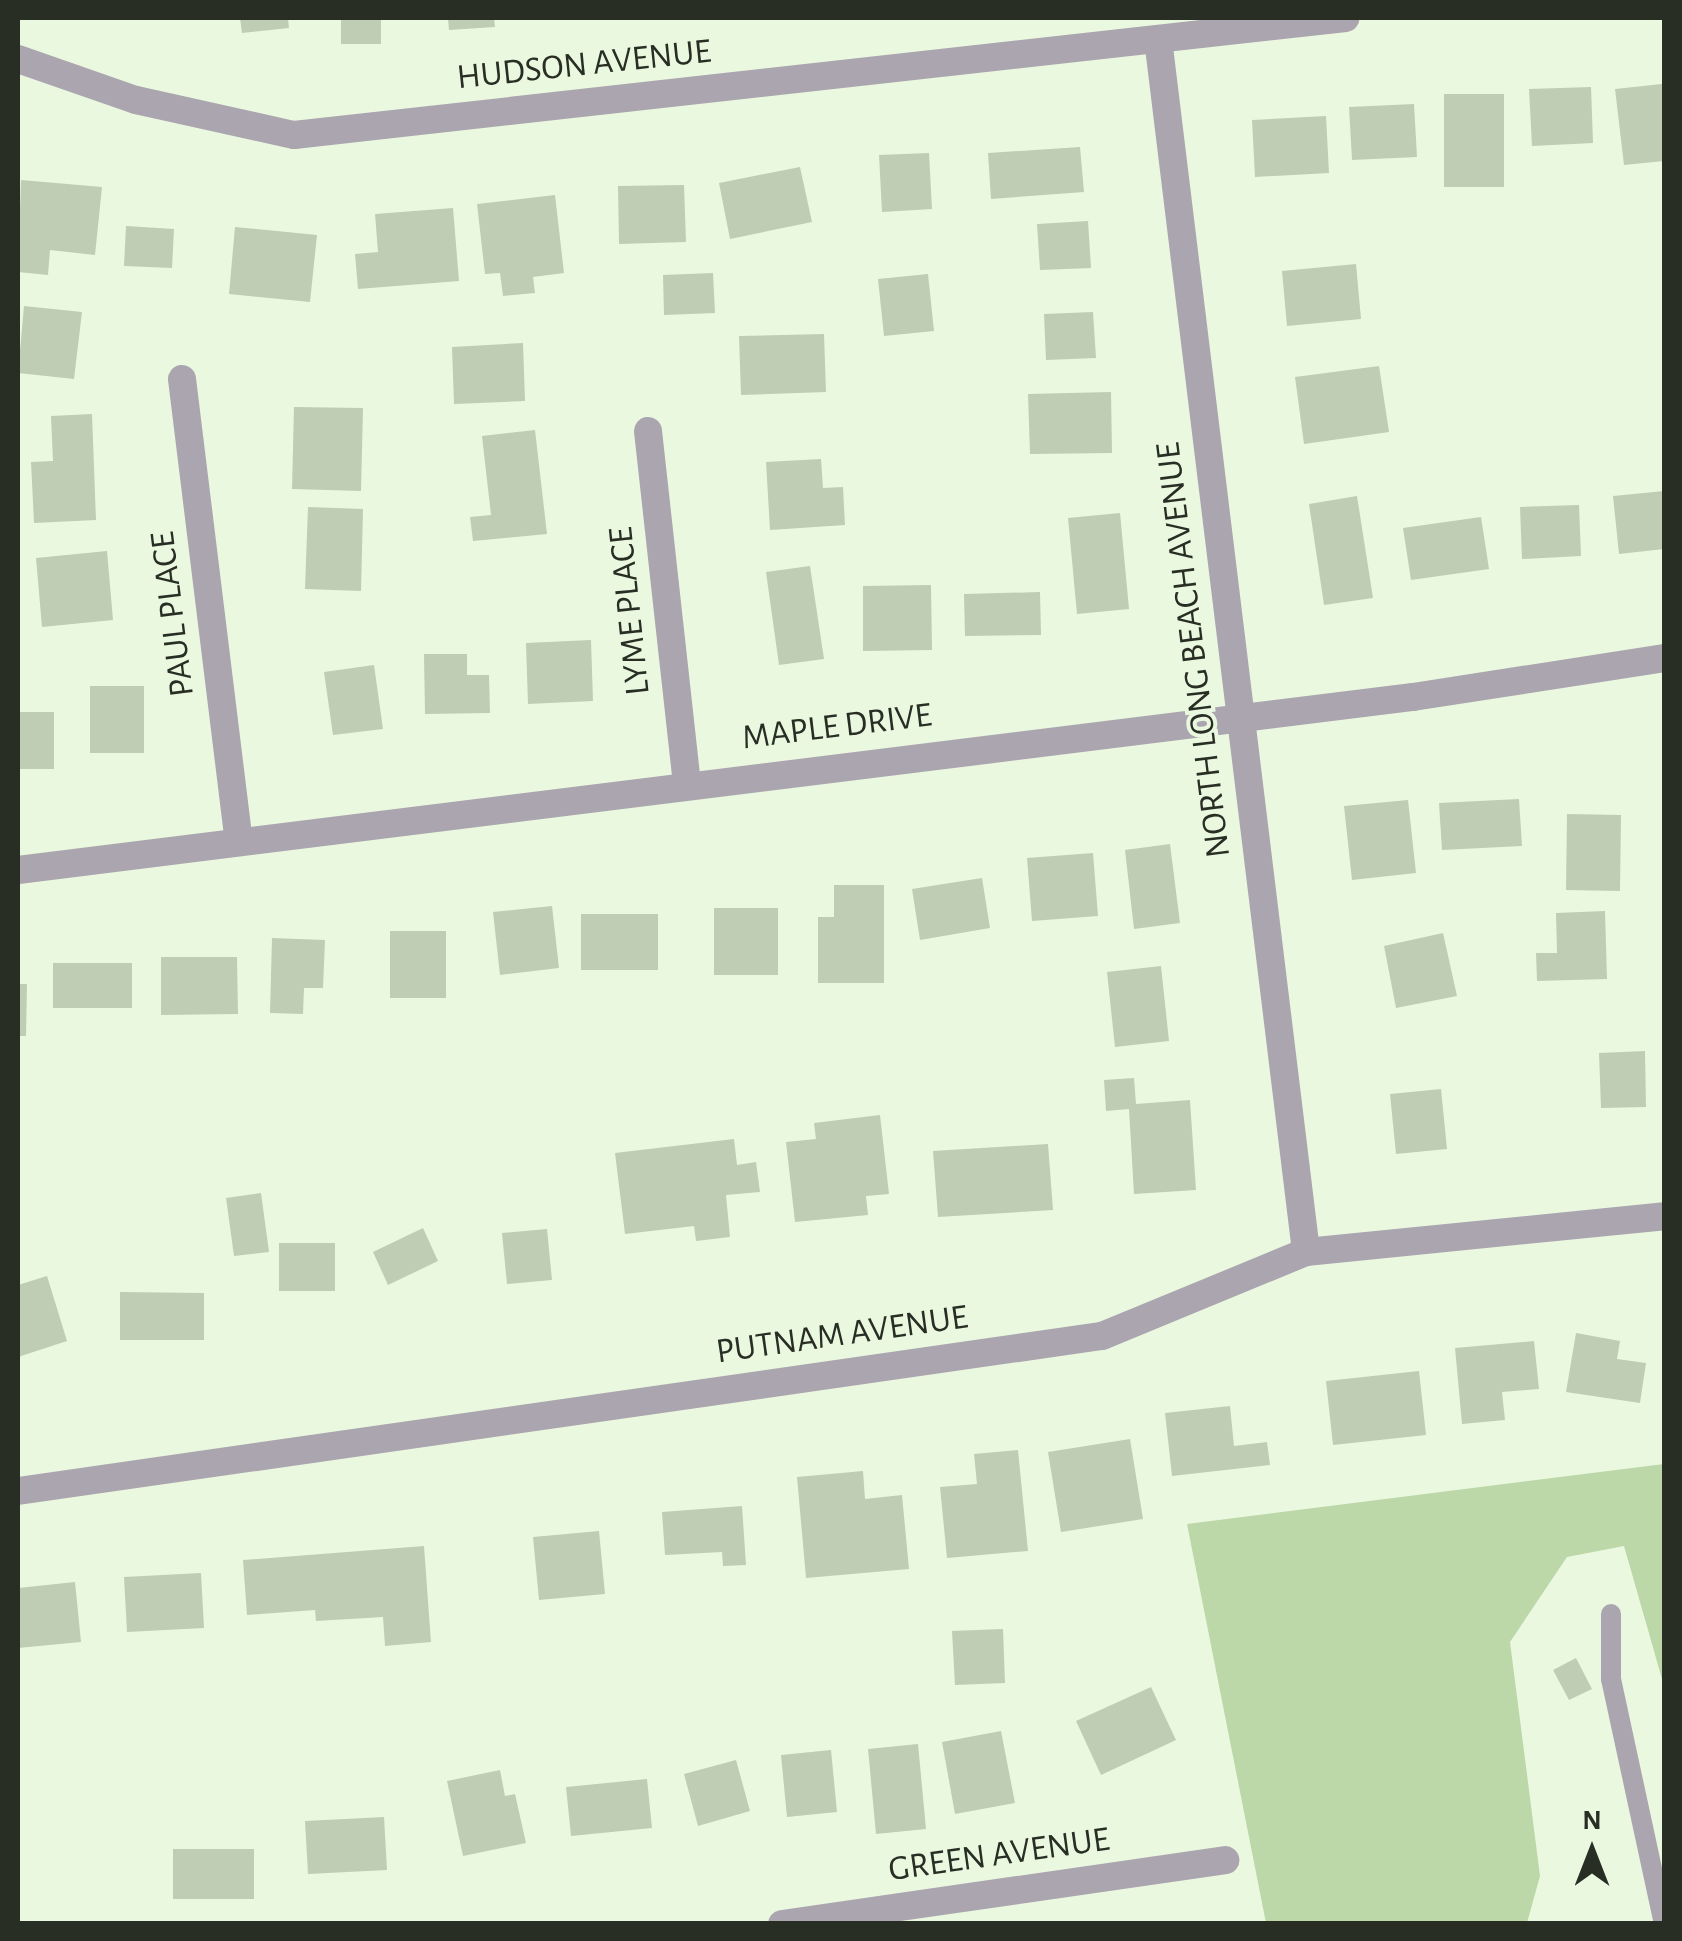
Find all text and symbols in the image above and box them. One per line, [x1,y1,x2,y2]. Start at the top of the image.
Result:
street label: HUDSON AVENUE [455,31,713,99]
street label: NORTH LONG BEACH AVENUE [1148,440,1240,860]
street label: LYME PLACE [600,525,660,697]
street label: PAUL PLACE [142,529,204,699]
street label: MAPLE DRIVE [740,695,934,759]
street label: PUTNAM AVENUE [714,1297,970,1373]
north arrow [1542,1801,1642,1901]
text: N [1582,1807,1602,1835]
street label: GREEN AVENUE [886,1819,1112,1891]

